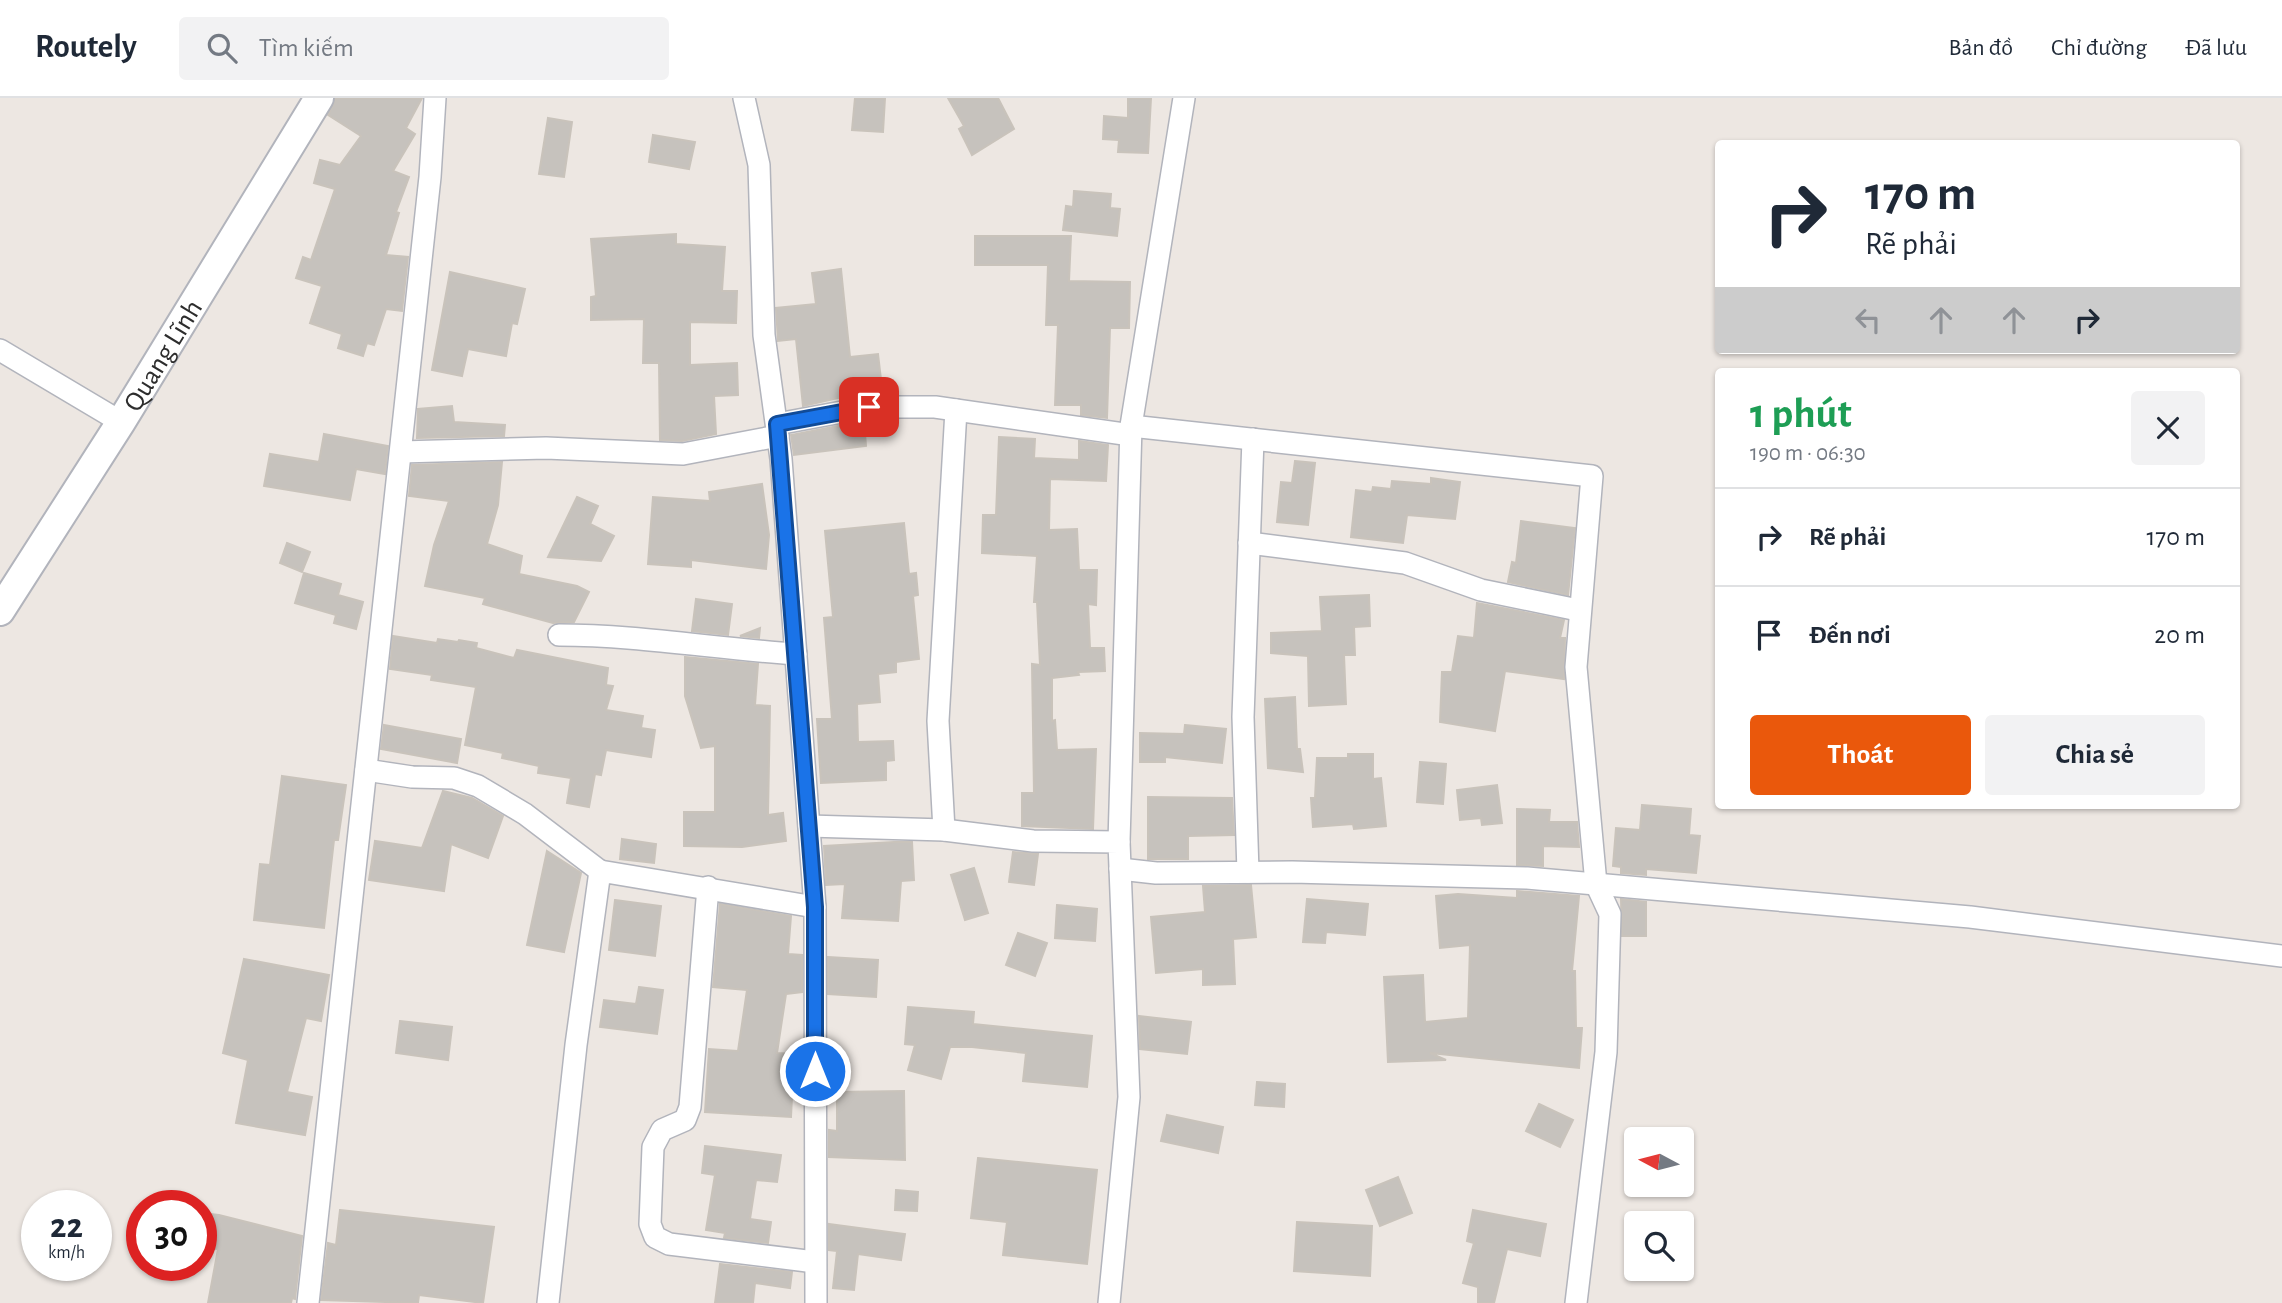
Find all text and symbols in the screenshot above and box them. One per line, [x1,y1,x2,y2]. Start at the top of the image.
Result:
search box [179,17,669,80]
icon: search [203,29,241,67]
text: Routely [35,31,137,64]
text: Tìm kiếm [259,35,354,61]
text: Bản đồ [1949,36,2013,60]
text: Chỉ đường [2051,36,2147,60]
text: Đã lưu [2185,36,2247,60]
icon: right [1750,168,1841,259]
text: 170 m [1865,170,1976,219]
text: Rẽ phải [1865,228,1957,260]
street label: Quang Lĩnh [119,295,208,417]
icon: left [1849,301,1887,339]
icon: ahead [1922,301,1960,339]
icon: ahead [1995,301,2033,339]
icon: right [2068,301,2106,339]
pin [839,377,899,437]
icon: arrive [850,388,888,426]
button: close [2131,391,2205,465]
text: 1 phút [1750,393,1852,435]
text: 190 m · 06:30 [1750,442,1866,465]
icon: right [1750,518,1788,556]
text: Rẽ phải [1809,524,1886,550]
text: 170 m [2146,524,2205,550]
icon: arrive [1750,616,1788,654]
text: Đến nơi [1809,622,1891,648]
text: 20 m [2154,622,2205,648]
button: Thoát [1750,715,1971,795]
button: Chia sẻ [1985,715,2205,795]
position arrow [778,1034,852,1108]
north arrow [1624,1127,1694,1197]
map controls [1624,1127,1694,1281]
speed limit sign: 30 [126,1190,217,1281]
text: 22 [50,1209,83,1244]
button: search [1624,1211,1694,1281]
text: km/h [48,1244,85,1262]

